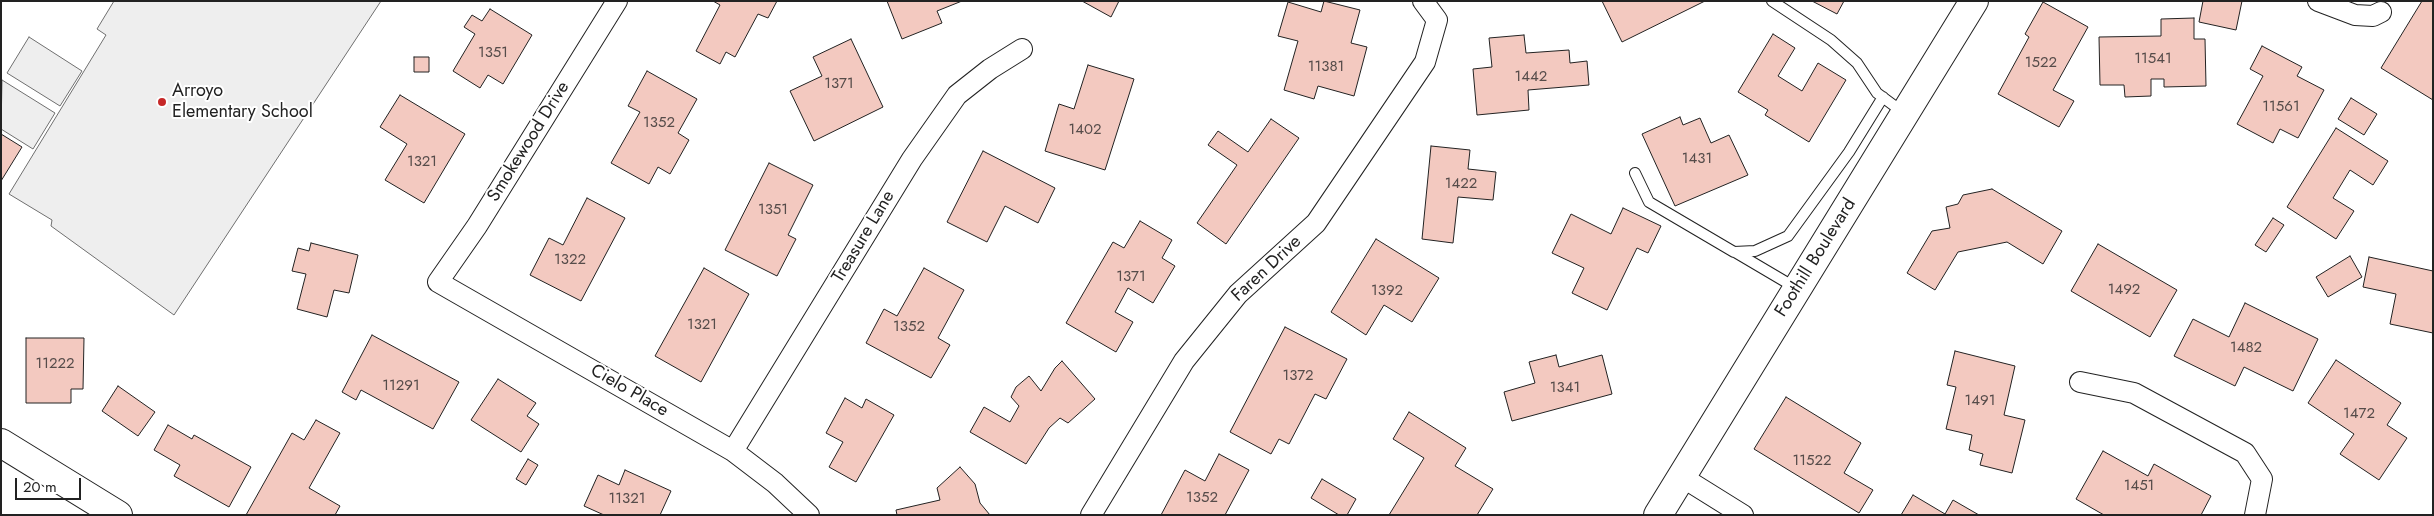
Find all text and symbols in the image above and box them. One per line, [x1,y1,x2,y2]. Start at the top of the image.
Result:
house number: 1351 [478,44,508,62]
house number: 11541 [2134,50,2172,68]
house number: 1522 [2025,54,2057,72]
house number: 11381 [1308,58,1344,76]
house number: 1442 [1515,68,1547,86]
house number: 1371 [824,75,854,93]
street label: Smokewood Drive [483,78,575,206]
place label: Arroyo Elementary School [172,81,313,124]
marker: Arroyo Elementary School [156,96,168,108]
house number: 11561 [2262,98,2300,116]
house number: 1352 [643,114,675,132]
house number: 1402 [1068,121,1102,139]
house number: 1431 [1682,150,1712,168]
house number: 1321 [407,153,437,171]
house number: 1422 [1445,175,1477,193]
street label: Treasure Lane [828,187,900,287]
street label: Foothill Boulevard [1771,195,1861,321]
house number: 1351 [758,201,788,219]
street label: Faren Drive [1228,231,1306,307]
house number: 1322 [554,251,586,269]
house number: 1371 [1116,268,1146,286]
house number: 1492 [2108,281,2140,299]
house number: 1392 [1371,282,1403,300]
house number: 1321 [687,316,717,334]
house number: 1352 [893,318,925,336]
house number: 1482 [2230,339,2262,357]
house number: 11222 [35,355,75,373]
street label: Cielo Place [586,360,672,422]
house number: 1372 [1282,367,1314,385]
house number: 11291 [382,377,420,395]
house number: 1341 [1550,379,1580,397]
house number: 1491 [1965,392,1995,410]
house number: 1472 [2343,405,2375,423]
house number: 11522 [1792,452,1832,470]
scale bar [18,468,84,500]
text: 20 m [23,476,57,498]
house number: 1451 [2124,477,2154,495]
house number: 1352 [1186,489,1218,507]
house number: 11321 [609,490,645,508]

